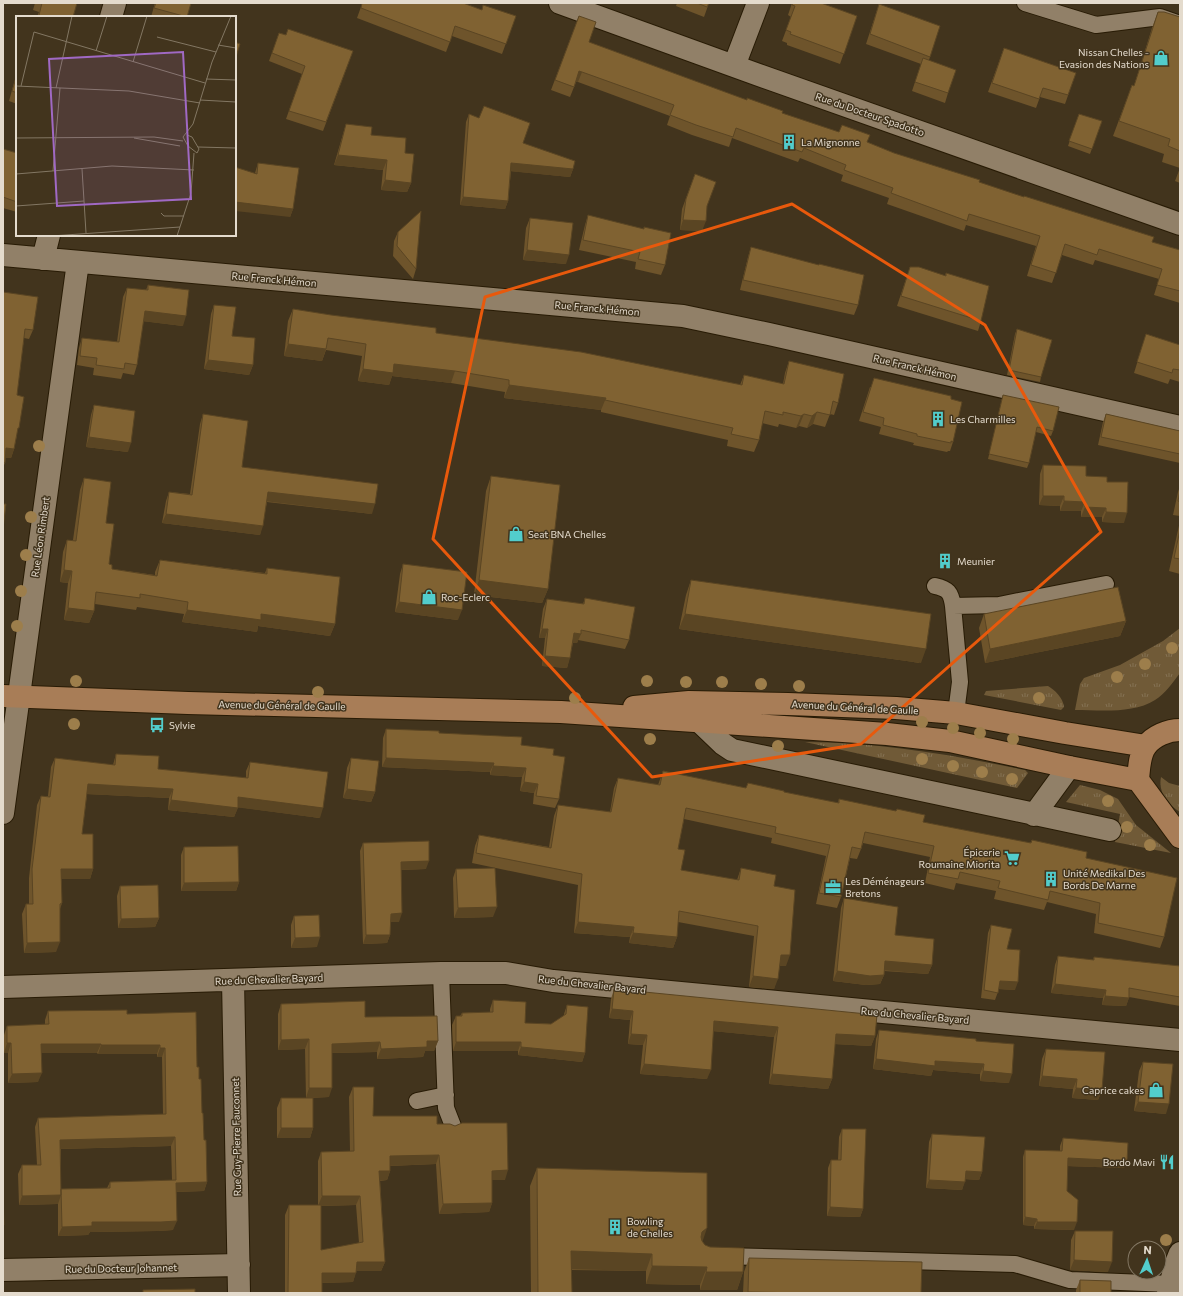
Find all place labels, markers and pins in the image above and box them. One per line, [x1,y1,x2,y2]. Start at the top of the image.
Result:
place label: Nissan Chelles - Evasion des Nations [1059,46,1149,70]
shop icon: Nissan Chelles - Evasion des Nations [1152,49,1170,67]
building icon: La Mignonne [780,133,798,151]
place label: La Mignonne [801,136,860,148]
building icon: Les Charmilles [929,410,947,428]
place label: Les Charmilles [950,413,1016,425]
shop icon: Seat BNA Chelles [507,525,525,543]
place label: Seat BNA Chelles [528,528,606,540]
building icon: Meunier [936,552,954,570]
place label: Meunier [957,555,995,567]
shop icon: Roc-Eclerc [420,588,438,606]
place label: Roc-Eclerc [441,591,490,603]
bus stop icon: Sylvie [148,716,166,734]
place label: Sylvie [169,719,195,731]
place label: Épicerie Roumaine Miorita [919,846,1000,870]
supermarket icon: Épicerie Roumaine Miorita [1003,849,1021,867]
place label: Unité Medikal Des Bords De Marne [1063,867,1146,891]
building icon: Unité Medikal Des Bords De Marne [1042,870,1060,888]
place label: Les Déménageurs Bretons [845,875,925,899]
office icon: Les Déménageurs Bretons [824,878,842,896]
shop icon: Caprice cakes [1147,1081,1165,1099]
place label: Caprice cakes [1082,1084,1144,1096]
restaurant icon: Bordo Mavi [1158,1153,1176,1171]
place label: Bordo Mavi [1103,1156,1155,1168]
place label: Bowling de Chelles [627,1215,673,1239]
building icon: Bowling de Chelles [606,1218,624,1236]

